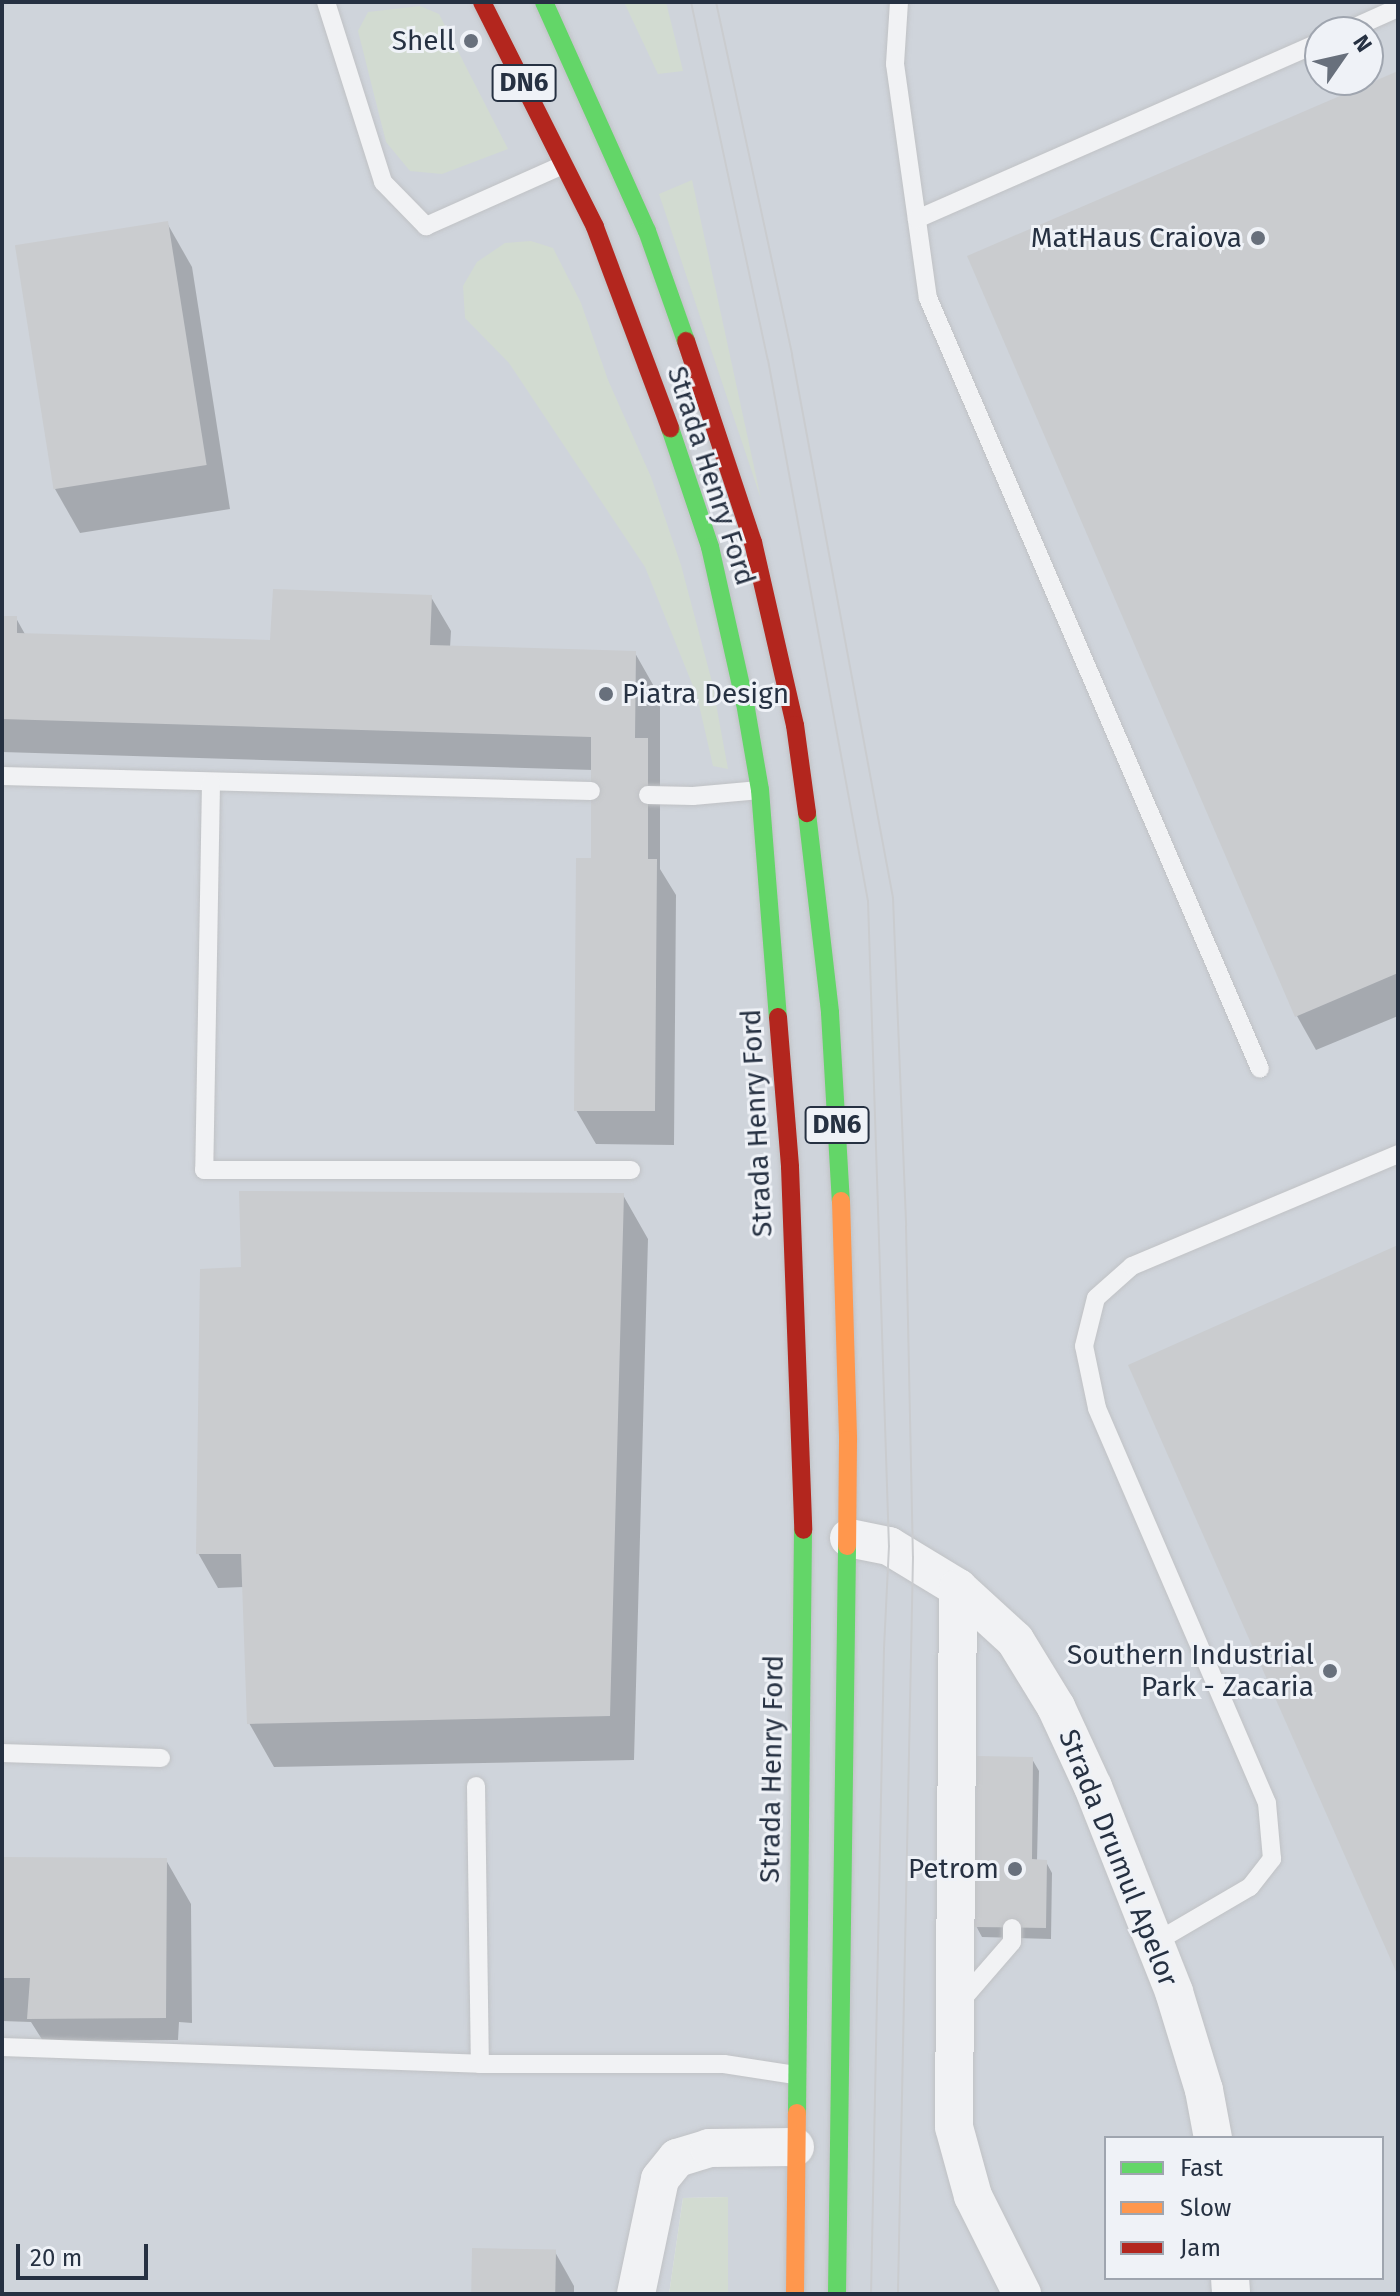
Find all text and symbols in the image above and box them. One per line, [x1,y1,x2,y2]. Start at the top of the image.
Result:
north arrow [1304,16,1384,96]
place label: Shell [392,24,455,58]
text: N [1347,30,1378,57]
marker: Shell [462,32,480,50]
road number: DN6 [490,61,558,105]
place label: MatHaus Craiova [1031,221,1242,255]
marker: MatHaus Craiova [1249,229,1267,247]
street label: Strada Henry Ford [660,362,762,590]
place label: Piatra Design [622,677,789,711]
marker: Piatra Design [597,685,615,703]
street label: Strada Henry Ford [734,1008,780,1238]
road number: DN6 [803,1103,871,1147]
place label: Southern Industrial Park - Zacaria [1067,1638,1314,1704]
street label: Strada Henry Ford [753,1655,791,1883]
marker: Southern Industrial Park - Zacaria [1321,1662,1339,1680]
street label: Strada Drumul Apelor [1051,1725,1185,1991]
place label: Petrom [908,1852,999,1886]
marker: Petrom [1006,1860,1024,1878]
legend [1104,2136,1384,2280]
text: Fast [1180,2154,1223,2182]
text: Slow [1180,2194,1231,2222]
scale bar [20,2228,152,2278]
text: Jam [1180,2234,1221,2262]
text: 20 m [30,2244,82,2272]

